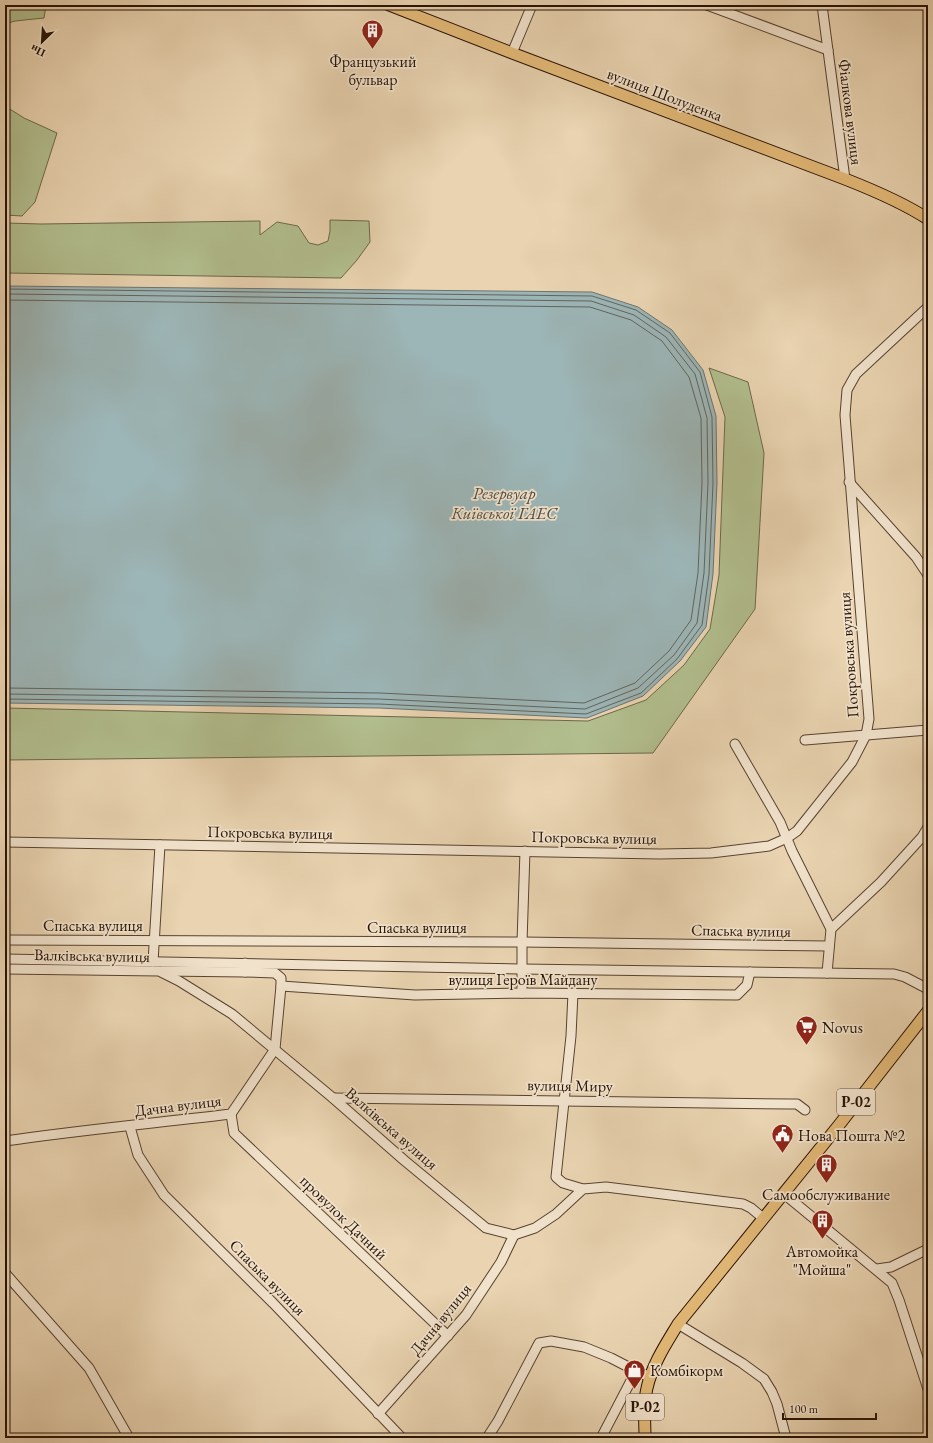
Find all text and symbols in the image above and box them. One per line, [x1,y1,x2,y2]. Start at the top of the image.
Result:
building icon: Французький бульвар [360,18,386,51]
north arrow [22,22,62,62]
text: Пн [27,41,48,61]
place label: Французький бульвар [330,51,417,90]
street label: Фіалкова вулиця [834,58,867,166]
street label: вулиця Шолуденка [604,63,726,126]
water label: Резервуар Київської ГАЕС [450,482,559,524]
street label: Покровська вулиця [834,591,863,719]
street label: Покровська вулиця [207,821,333,844]
street label: Покровська вулиця [531,826,657,849]
street label: Спаська вулиця [43,915,143,936]
street label: Спаська вулиця [367,917,467,938]
street label: Спаська вулиця [691,919,791,942]
street label: Валківська вулиця [34,944,150,967]
street label: вулиця Героїв Майдану [448,969,598,990]
supermarket icon: Novus [794,1014,820,1047]
place label: Novus [822,1017,863,1038]
street label: вулиця Миру [527,1074,614,1097]
street label: Валківська вулиця [341,1082,442,1174]
road number: Р-02 [837,1089,875,1115]
street label: Дачна вулиця [134,1090,223,1121]
public building icon: Нова Пошта №2 [770,1122,796,1155]
place label: Нова Пошта №2 [798,1125,906,1146]
building icon: Самообслуживание [813,1151,839,1184]
street label: провулок Дачний [295,1170,392,1265]
place label: Самообслуживание [762,1184,890,1205]
building icon: Автомойка "Мойша" [809,1208,835,1241]
street label: Спаська вулиця [225,1235,310,1320]
place label: Автомойка "Мойша" [785,1241,859,1280]
street label: Дачна вулиця [405,1279,476,1360]
shop icon: Комбікорм [621,1357,647,1390]
place label: Комбікорм [650,1360,723,1381]
road number: Р-02 [626,1394,664,1420]
scale bar [783,1395,876,1421]
text: 100 m [789,1401,819,1417]

